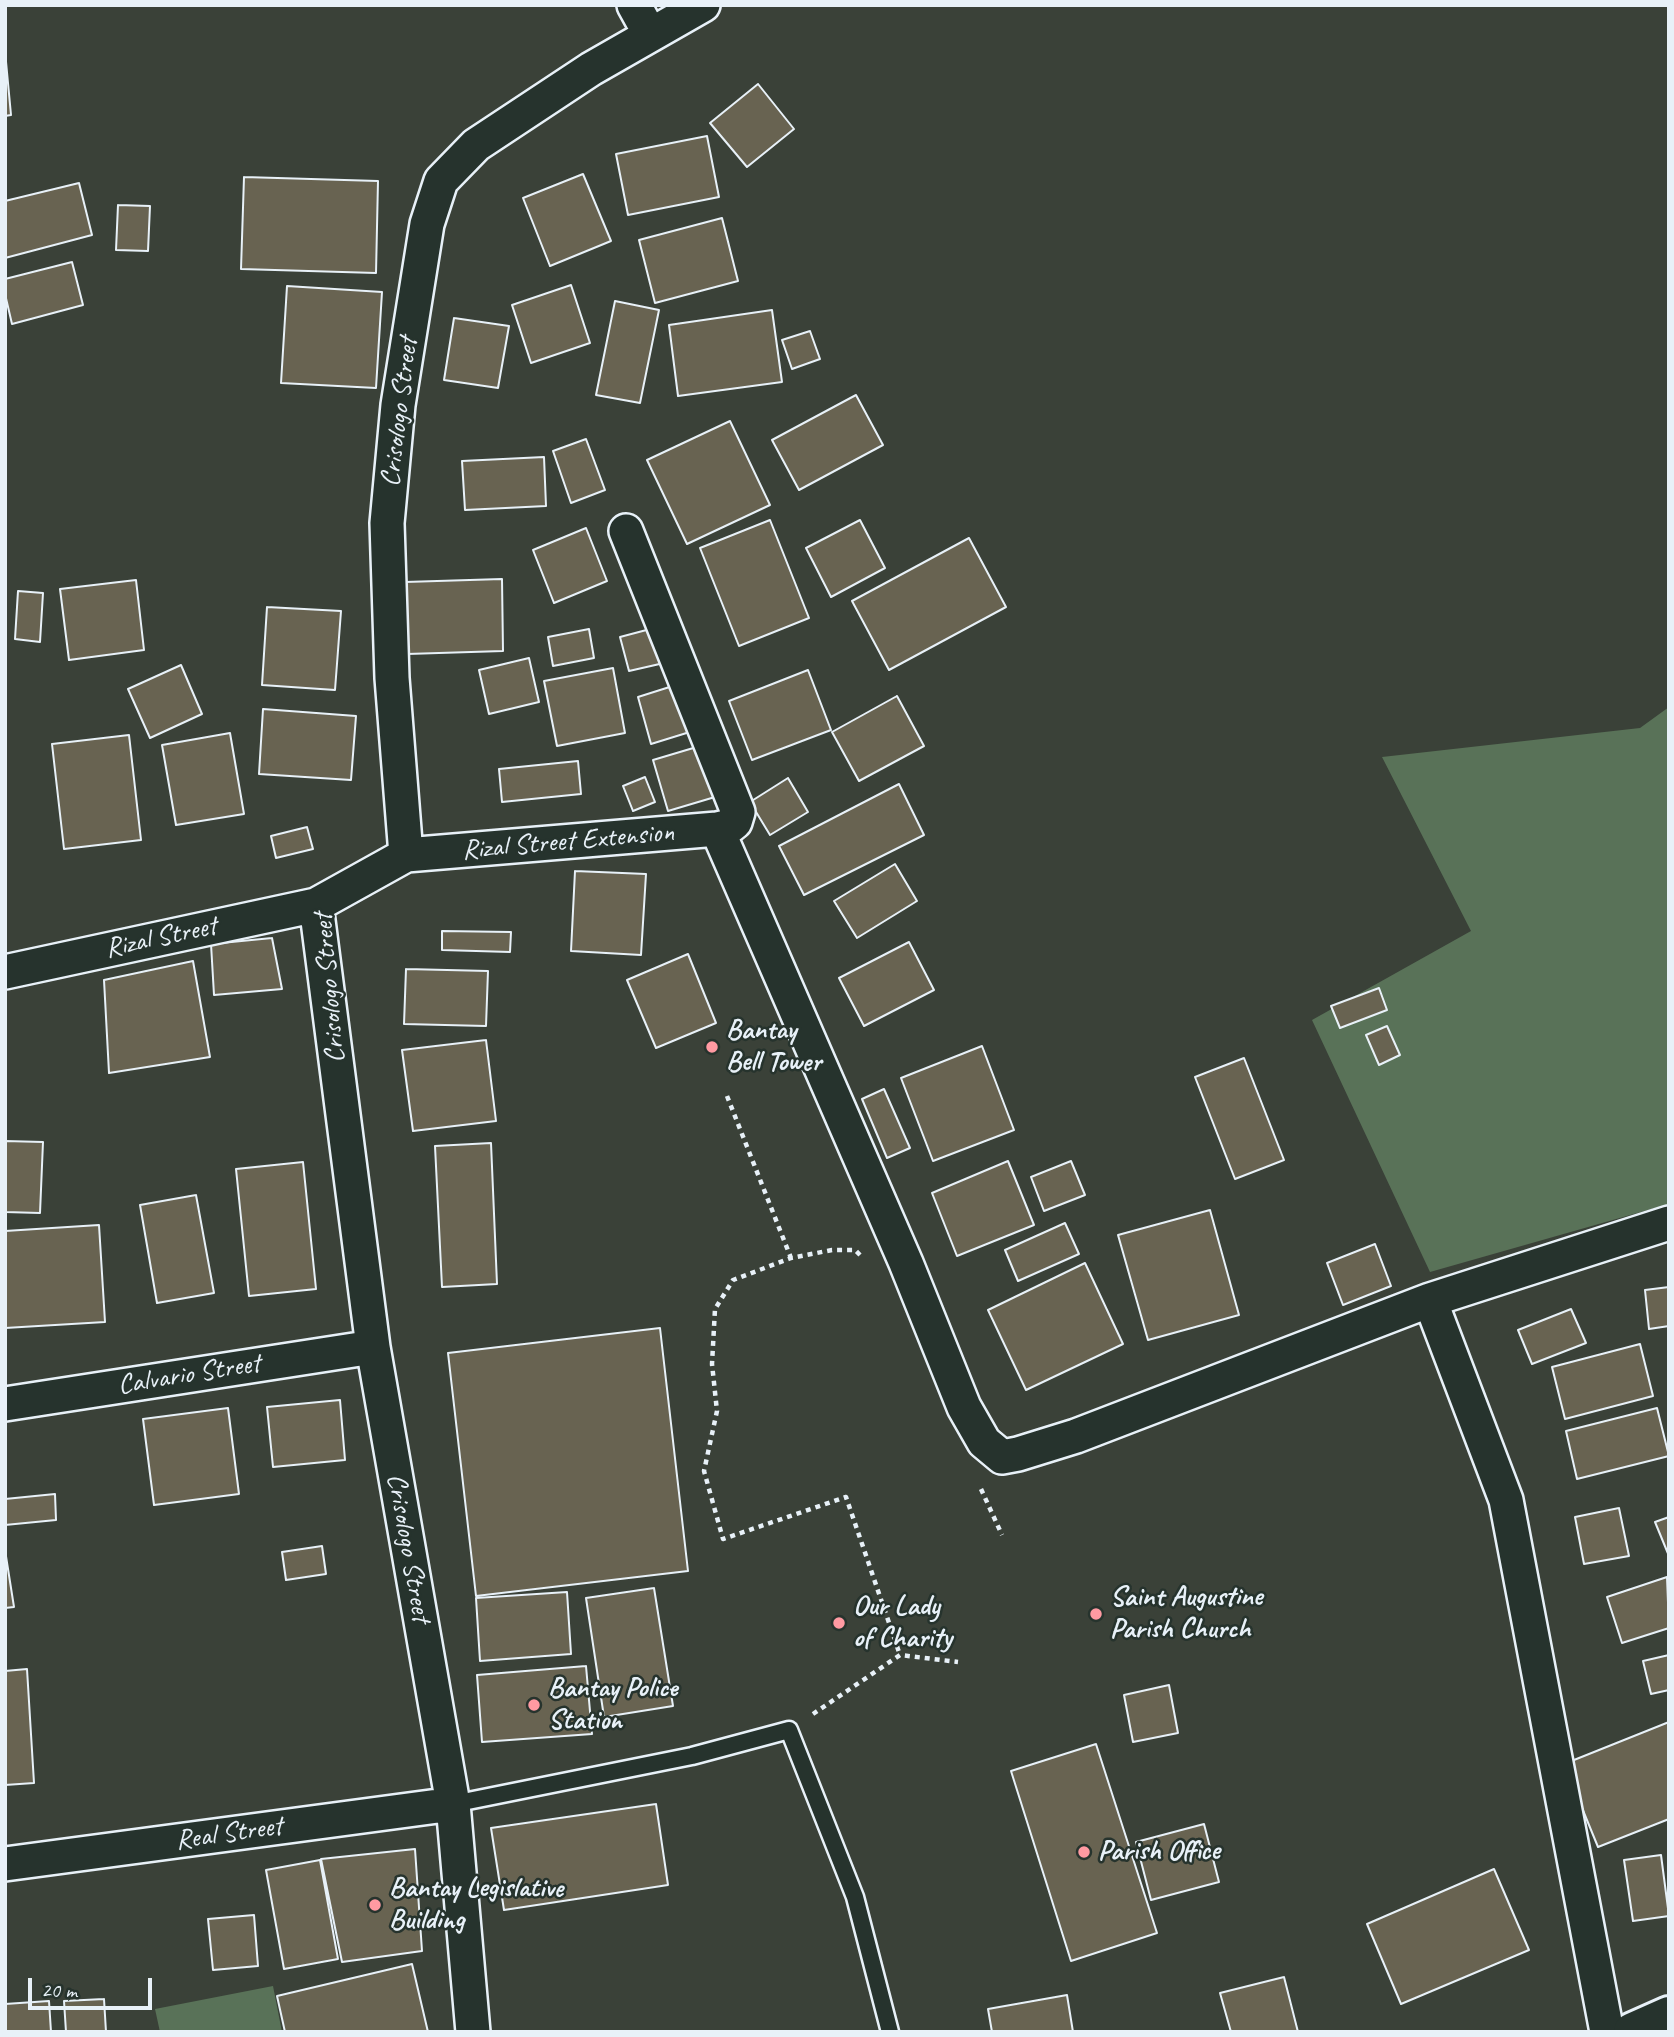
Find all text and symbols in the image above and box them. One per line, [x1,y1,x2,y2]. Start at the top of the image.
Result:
street label: Crisologo Street [374,335,426,489]
street label: Rizal Street Extension [461,816,675,868]
street label: Rizal Street [102,910,220,966]
street label: Crisologo Street [307,912,353,1064]
place label: Bantay Bell Tower [726,1014,821,1080]
marker: Bantay Bell Tower [704,1039,720,1055]
street label: Calvario Street [115,1347,263,1403]
street label: Crisologo Street [378,1471,438,1625]
place label: Saint Augustine Parish Church [1110,1581,1262,1647]
place label: Our Lady of Charity [853,1590,952,1656]
marker: Saint Augustine Parish Church [1088,1606,1104,1622]
marker: Our Lady of Charity [831,1615,847,1631]
place label: Bantay Police Station [548,1672,677,1738]
marker: Bantay Police Station [526,1697,542,1713]
street label: Real Street [173,1810,285,1858]
place label: Parish Office [1098,1835,1220,1869]
marker: Parish Office [1076,1844,1092,1860]
place label: Bantay Legislative Building [389,1872,563,1938]
marker: Bantay Legislative Building [367,1897,383,1913]
scale bar [32,1964,156,2008]
text: 20 m [41,1977,77,2003]

